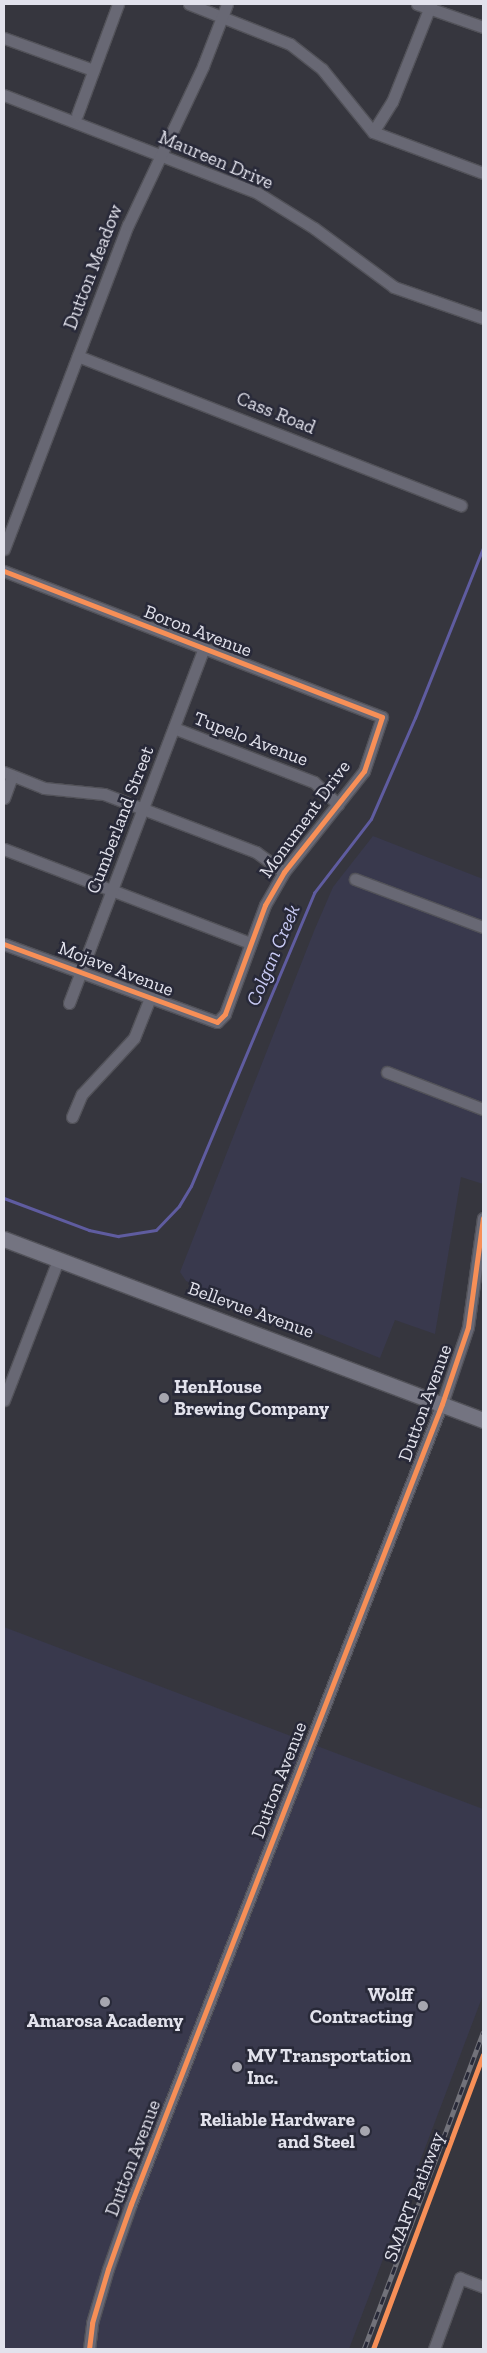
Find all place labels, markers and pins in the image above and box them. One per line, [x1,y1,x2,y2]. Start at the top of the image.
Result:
place label: HenHouse Brewing Company [174,1376,329,1420]
marker: HenHouse Brewing Company [158,1392,170,1404]
place label: Wolff Contracting [310,1984,413,2028]
marker: Amarosa Academy [99,1996,111,2008]
marker: Wolff Contracting [417,2000,429,2012]
place label: Amarosa Academy [26,2010,184,2032]
place label: MV Transportation Inc. [247,2045,412,2089]
marker: MV Transportation Inc. [231,2061,243,2073]
place label: Reliable Hardware and Steel [200,2109,355,2153]
marker: Reliable Hardware and Steel [359,2125,371,2137]

